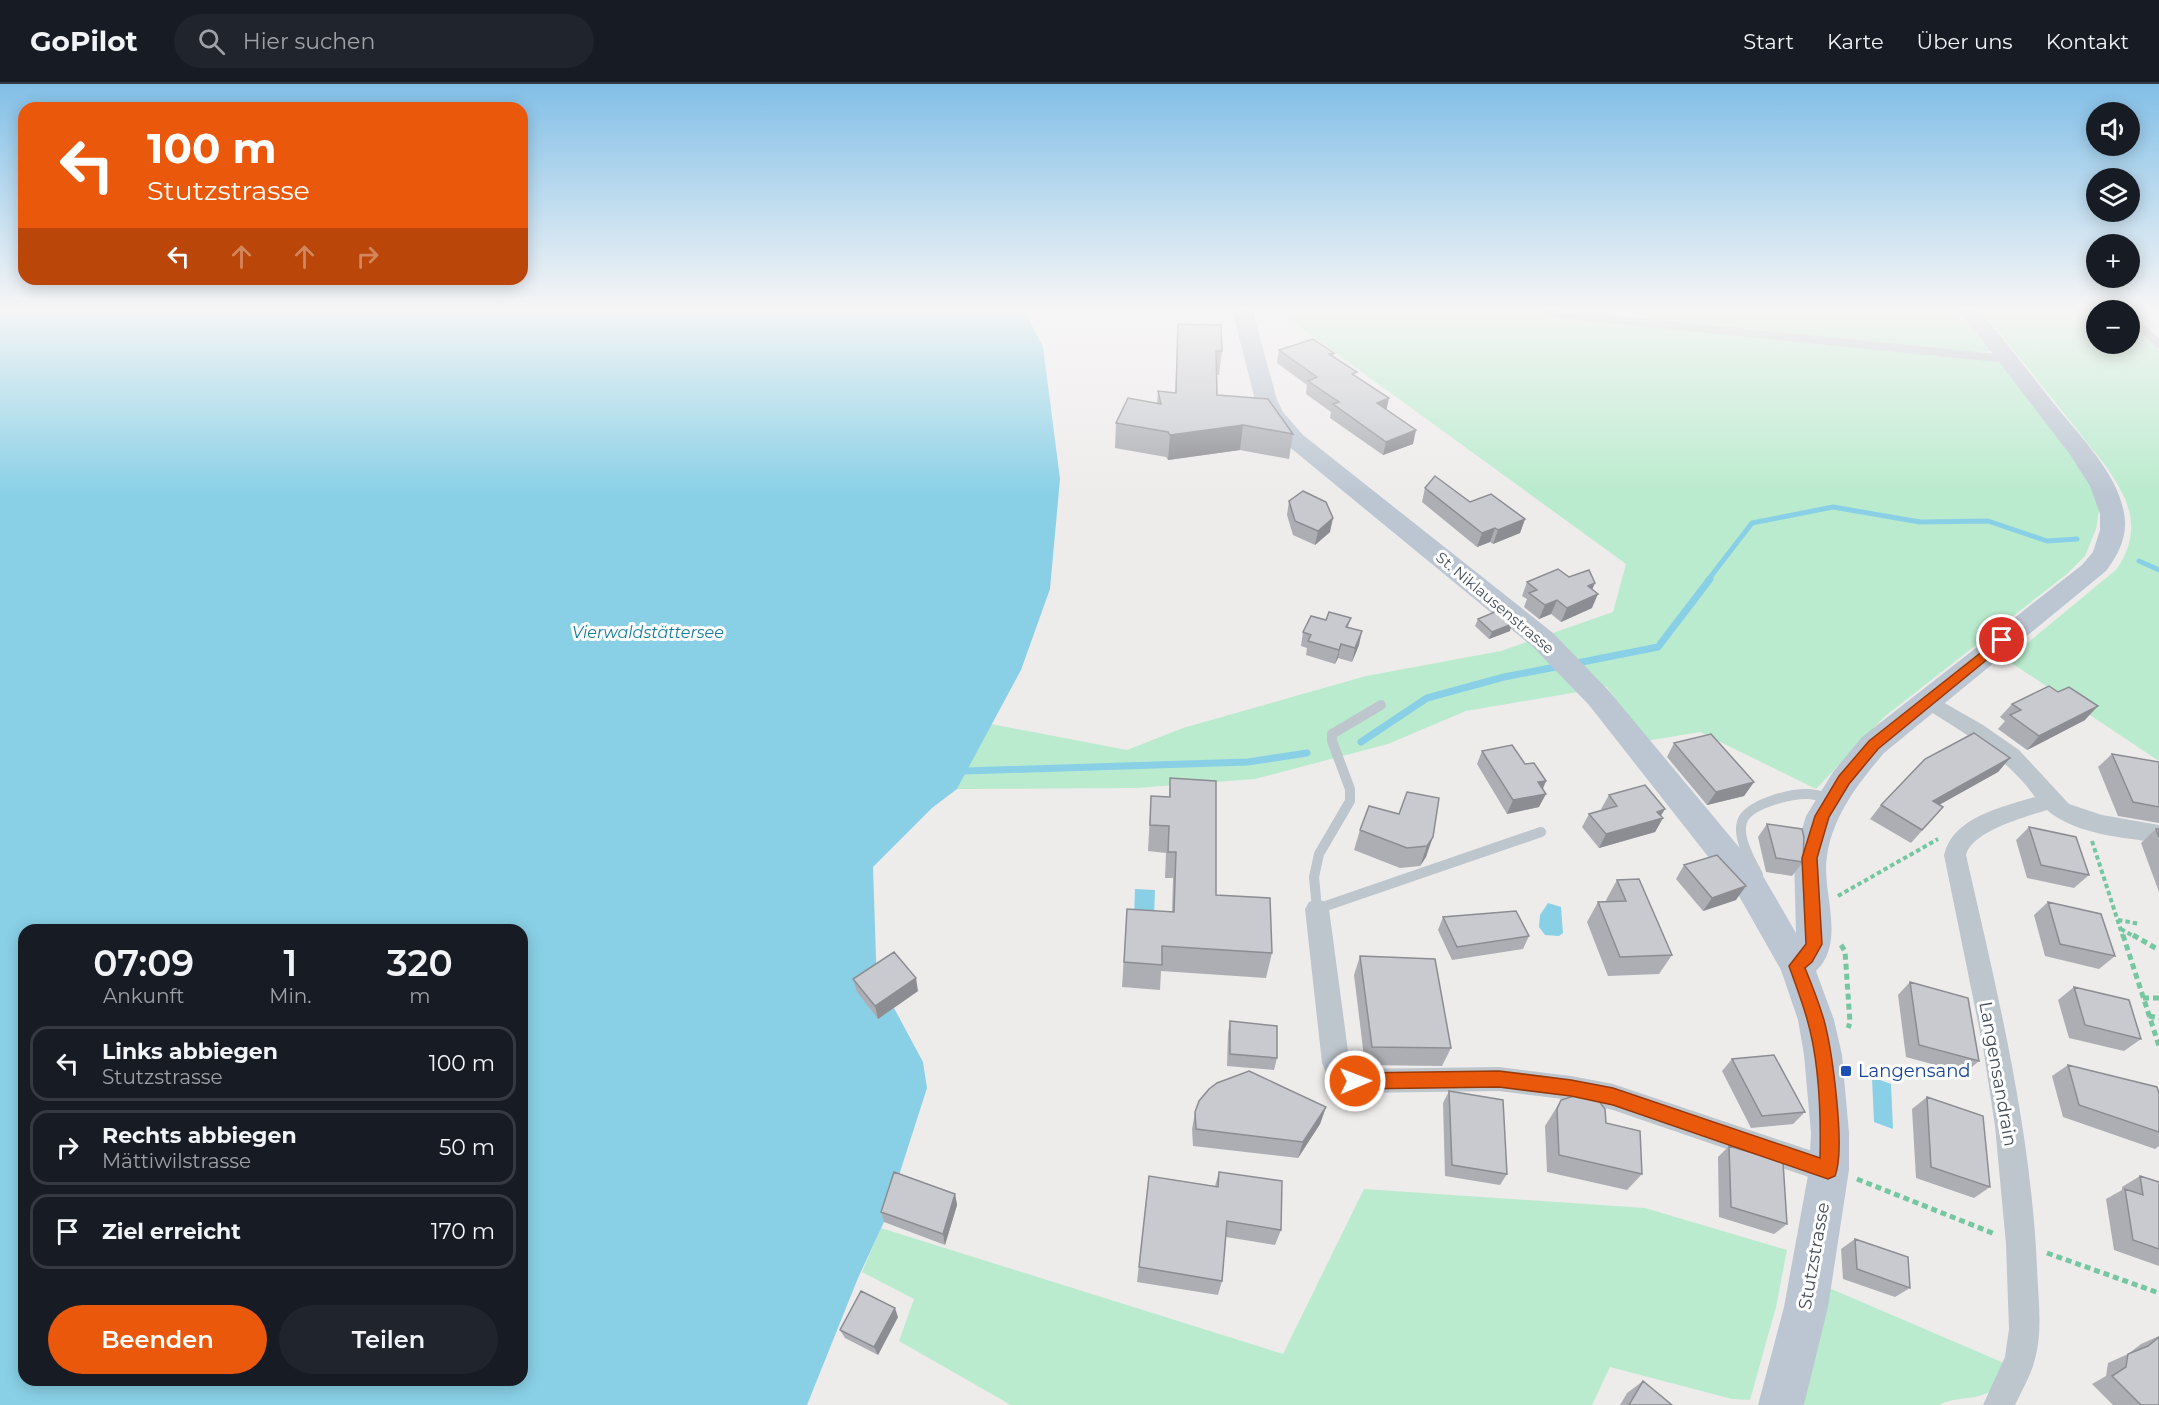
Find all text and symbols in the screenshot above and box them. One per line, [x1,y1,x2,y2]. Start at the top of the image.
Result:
search box [174,14,594,68]
text: GoPilot [30,24,138,58]
icon: search [195,25,228,58]
text: Hier suchen [243,28,375,55]
text: Start [1743,29,1794,54]
text: Karte [1827,29,1884,54]
text: Über uns [1917,29,2013,54]
text: Kontakt [2046,29,2129,54]
map controls [2086,102,2140,354]
button: sound [2086,102,2140,156]
text: 100 m [147,122,276,174]
icon: left [48,126,126,204]
button: layers [2086,168,2140,222]
text: Stutzstrasse [147,174,310,207]
button: + [2086,234,2140,288]
icon: left [162,240,195,273]
icon: ahead [225,240,258,273]
icon: ahead [288,240,321,273]
icon: right [351,240,384,273]
button: − [2086,300,2140,354]
street label: St. Niklausenstrasse [1432,548,1558,658]
pin [1976,614,2027,665]
water label: Vierwaldstättersee [572,623,724,642]
icon: arrive [1985,623,2018,656]
text: 07:09 [93,941,194,985]
text: 1 [284,941,297,985]
text: 320 [387,941,453,985]
text: Ankunft [103,984,184,1008]
text: Min. [269,984,312,1008]
text: m [409,984,430,1008]
street label: Langensandrain [1974,1000,2022,1148]
text: Links abbiegen [102,1038,278,1065]
icon: left [51,1047,84,1080]
position arrow [1323,1049,1387,1113]
text: 100 m [429,1050,495,1077]
place label: Langensand [1858,1060,1971,1082]
marker: Langensand [1839,1064,1853,1078]
text: Stutzstrasse [102,1065,223,1089]
text: Rechts abbiegen [102,1122,297,1149]
icon: right [51,1131,84,1164]
text: 50 m [439,1134,495,1161]
text: Mättiwilstrasse [102,1149,251,1173]
street label: Stutzstrasse [1794,1200,1834,1311]
icon: arrive [51,1215,84,1248]
text: Ziel erreicht [102,1218,241,1245]
text: 170 m [431,1218,495,1245]
button: Beenden [48,1305,267,1374]
button: Teilen [279,1305,498,1374]

